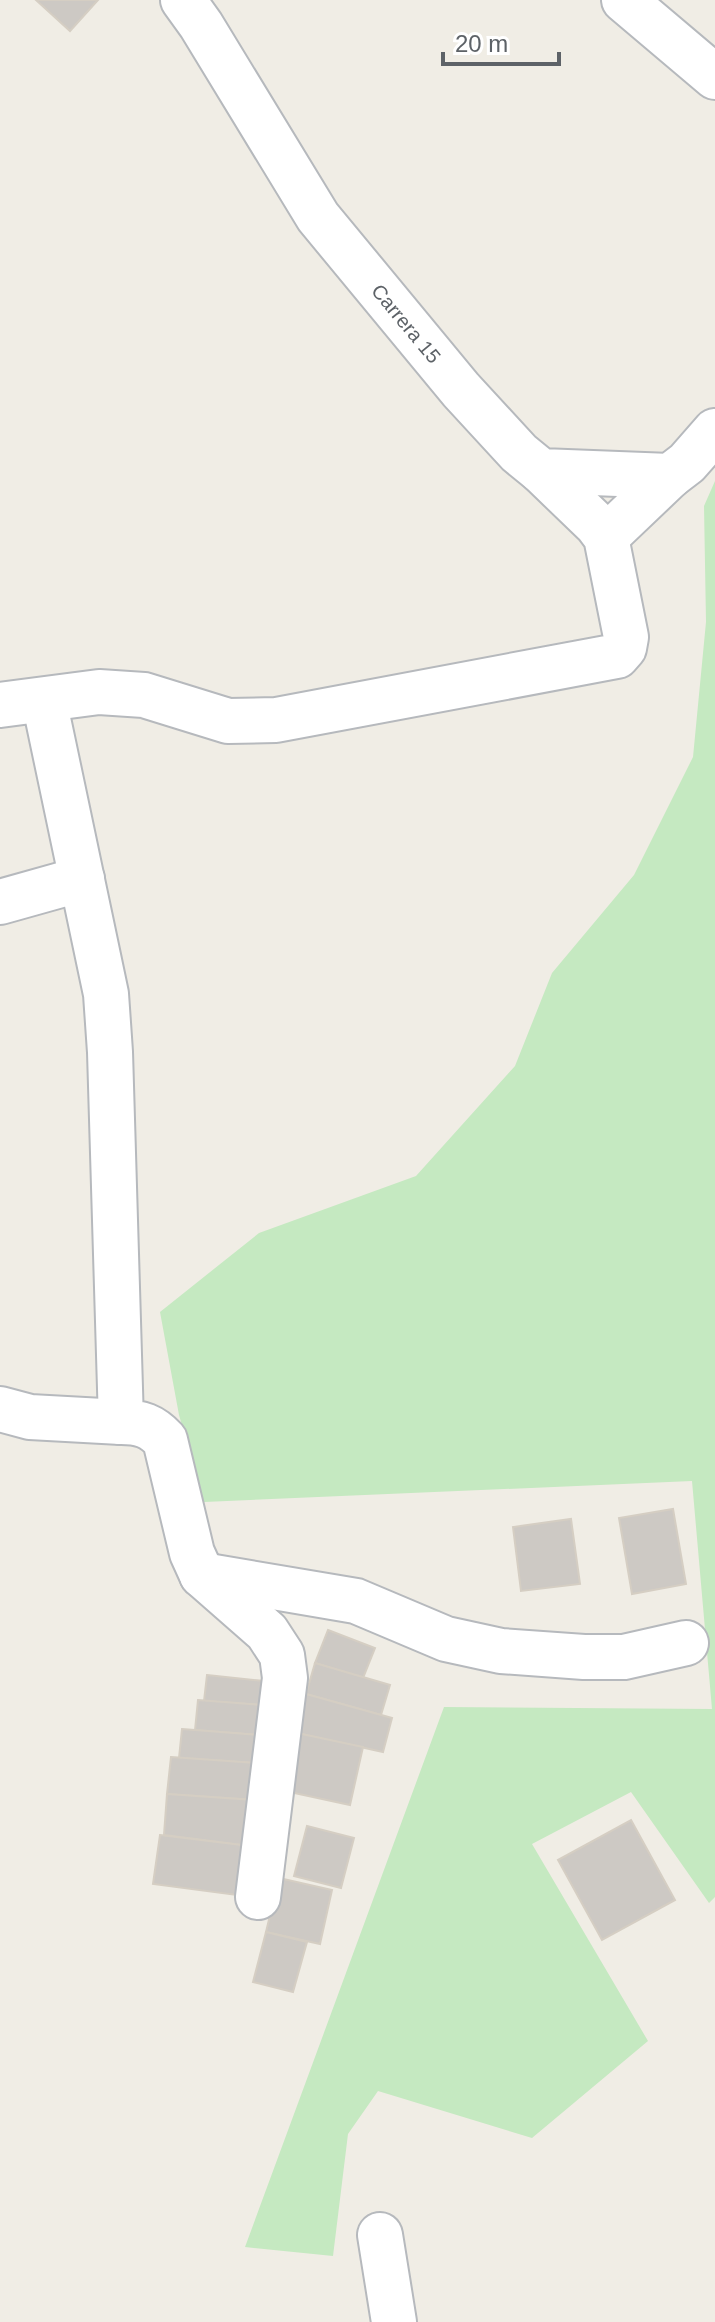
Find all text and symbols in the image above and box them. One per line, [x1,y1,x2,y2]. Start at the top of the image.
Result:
scale bar [443,16,559,66]
text: 20 m [455,30,508,57]
street label: Carrera 15 [367,280,445,368]

